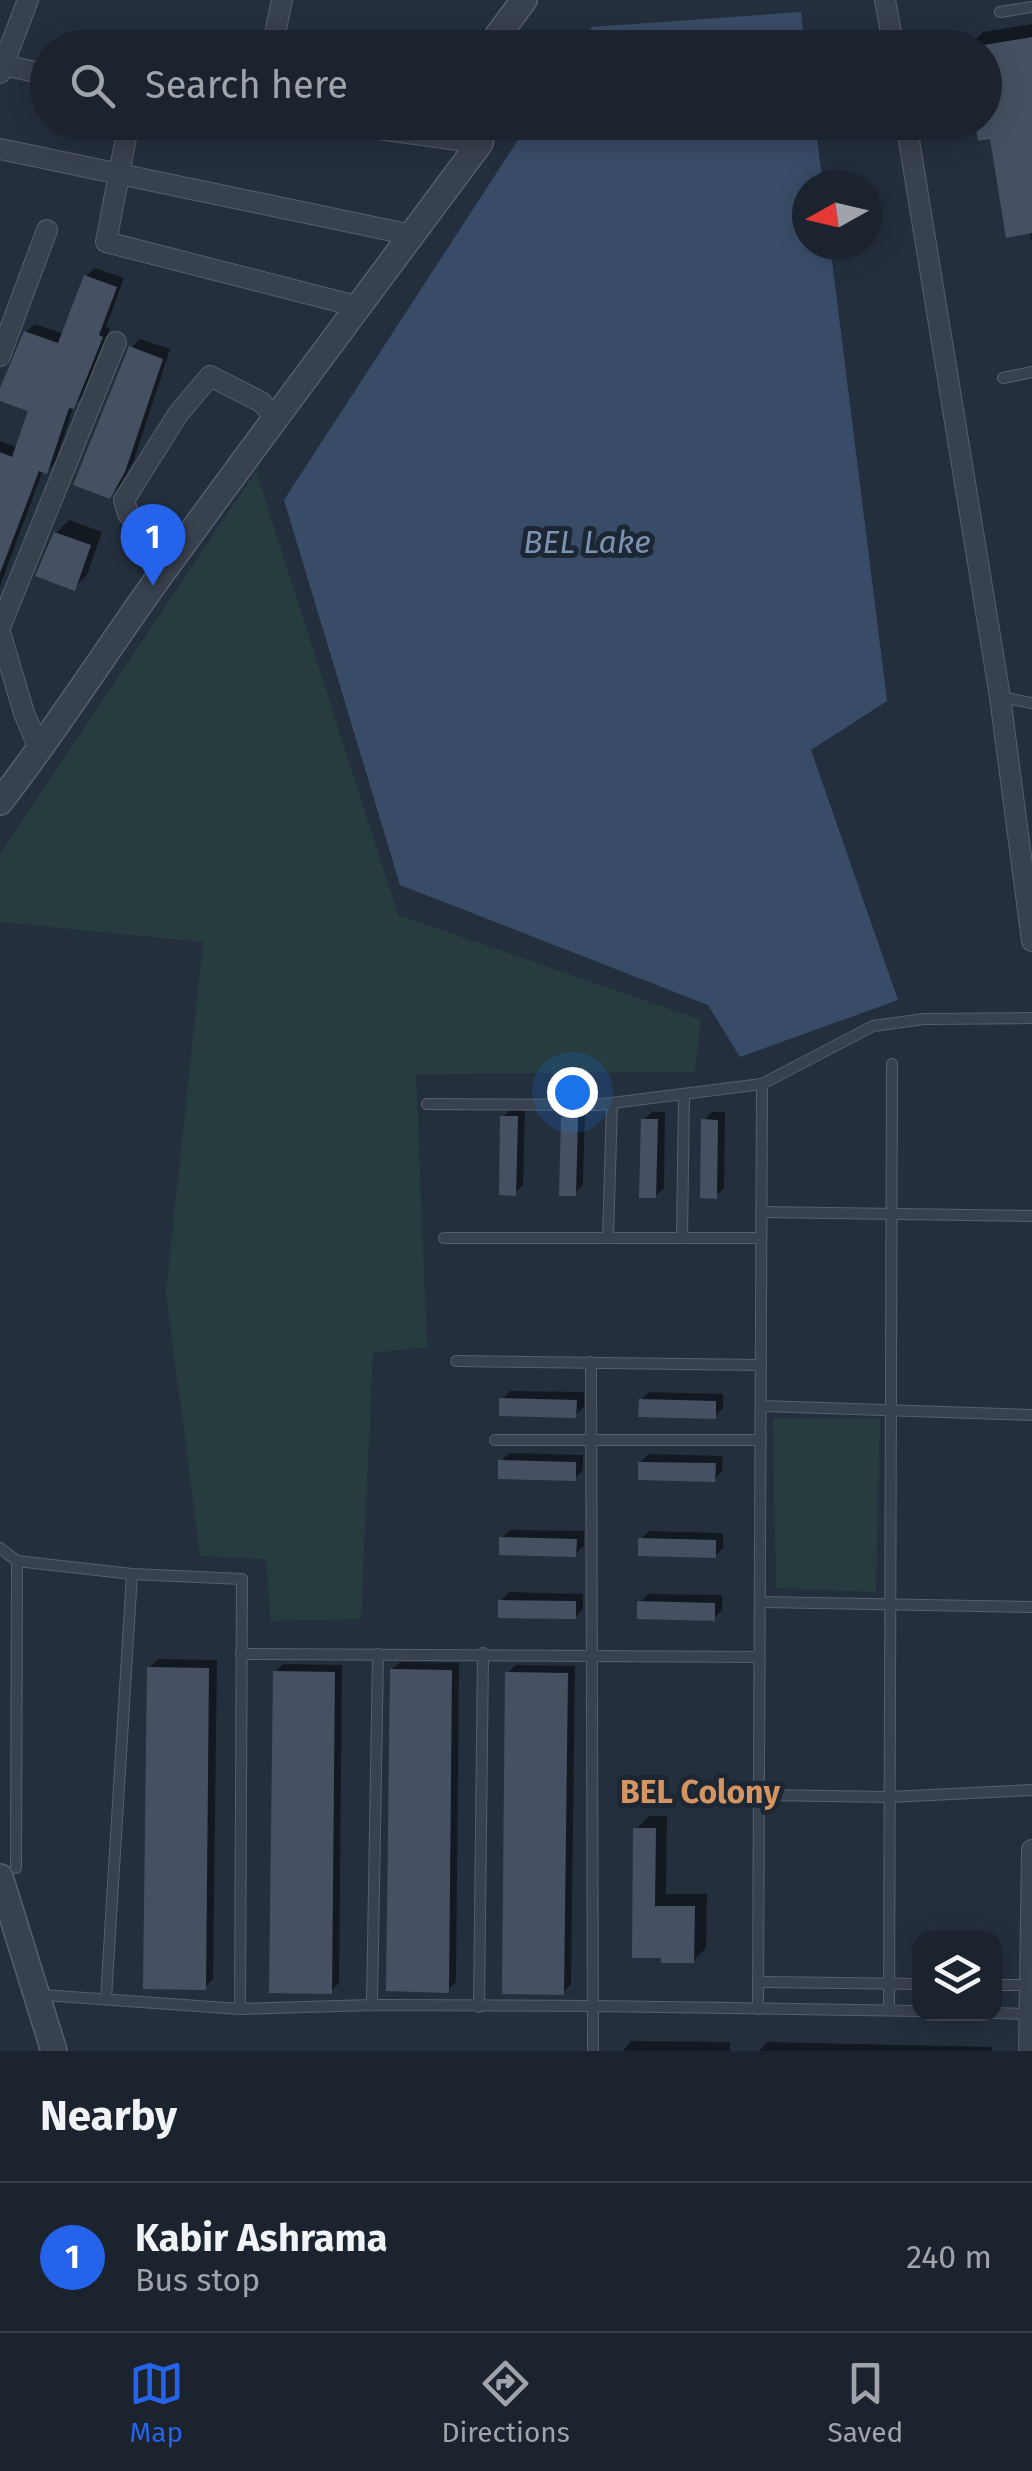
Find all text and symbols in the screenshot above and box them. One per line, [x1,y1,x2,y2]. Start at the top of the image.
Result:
search box [30,30,1002,140]
icon: search [65,58,120,113]
text: Search here [145,62,348,108]
north arrow [792,170,882,260]
pin: 1 [120,504,186,586]
water label: BEL Lake [523,523,651,561]
your location [547,1067,598,1118]
district label: BEL Colony [620,1773,780,1811]
map controls [912,1931,1002,2021]
button: layers [912,1931,1002,2021]
text: Nearby [40,2091,177,2141]
text: Kabir Ashrama [135,2215,388,2261]
text: 1 [65,2238,80,2276]
text: 240 m [906,2238,992,2276]
text: Bus stop [135,2261,260,2299]
tab: Map [129,2356,184,2449]
tab: Directions [441,2356,570,2449]
tab: Saved [827,2356,903,2449]

